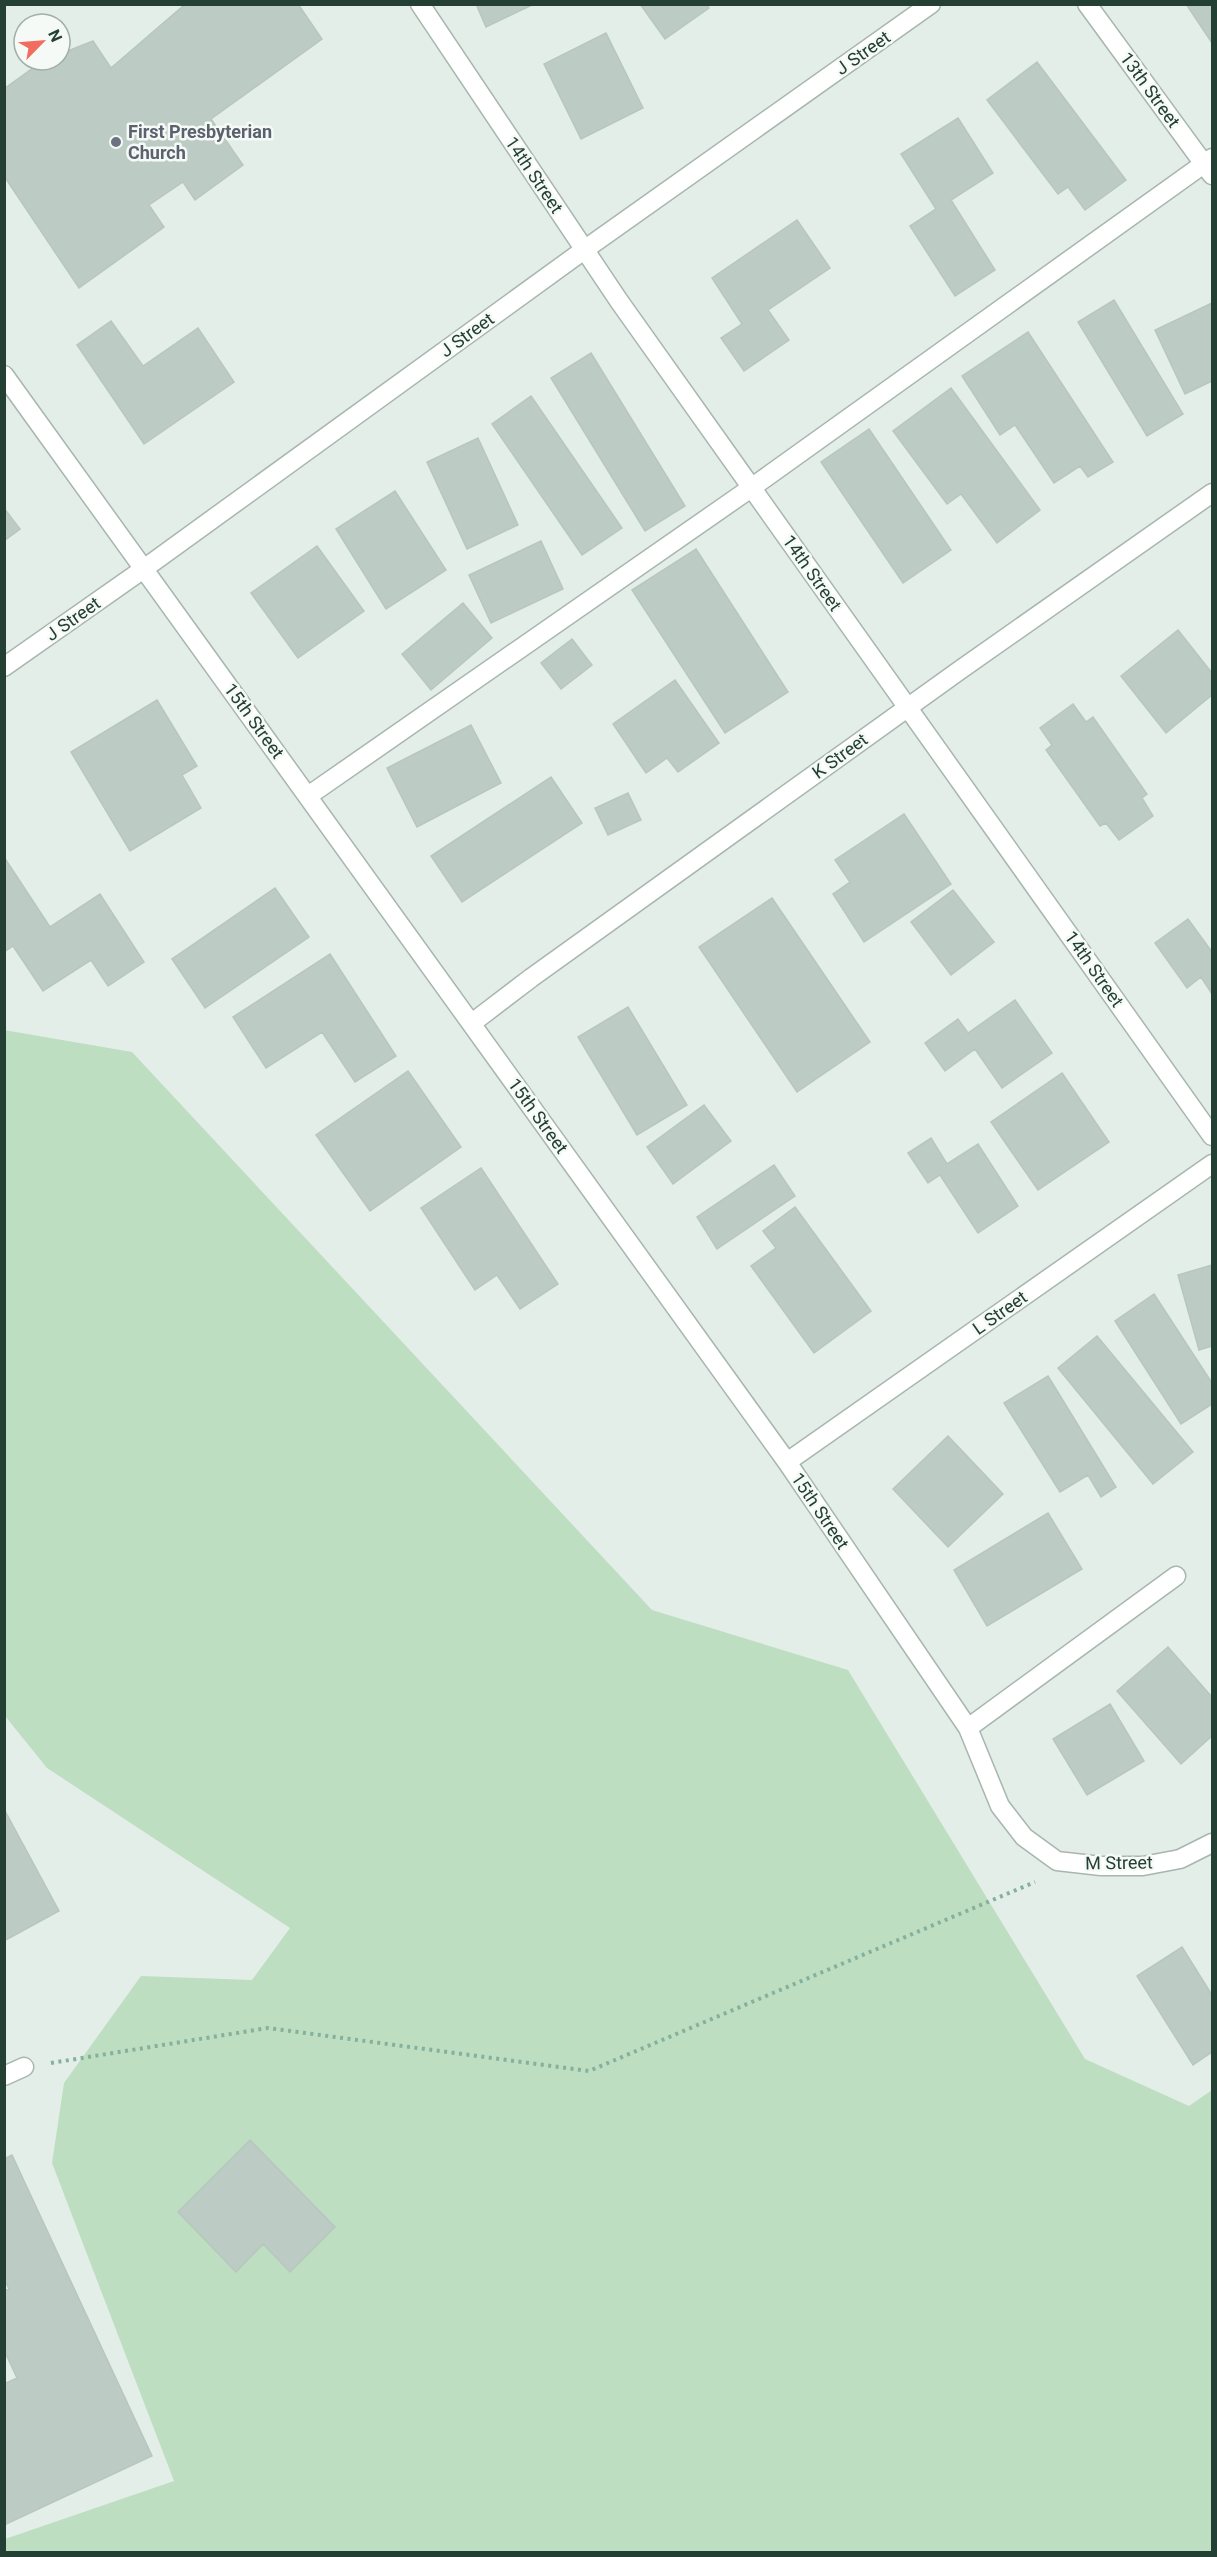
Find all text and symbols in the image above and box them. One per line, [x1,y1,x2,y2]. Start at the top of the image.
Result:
north arrow [12,12,72,72]
street label: J Street [831,26,894,79]
text: N [44,27,66,45]
street label: 13th Street [1116,48,1185,132]
place label: First Presbyterian Church [128,121,272,163]
street label: 14th Street [501,132,568,217]
marker: First Presbyterian Church [109,135,123,149]
street label: J Street [435,308,498,361]
street label: 14th Street [779,531,846,615]
street label: J Street [41,592,104,645]
street label: 15th Street [220,679,289,763]
street label: K Street [808,728,872,783]
street label: 14th Street [1061,927,1128,1011]
street label: 15th Street [504,1074,573,1158]
street label: L Street [968,1286,1031,1339]
street label: 15th Street [787,1468,854,1553]
street label: M Street [1085,1851,1153,1874]

